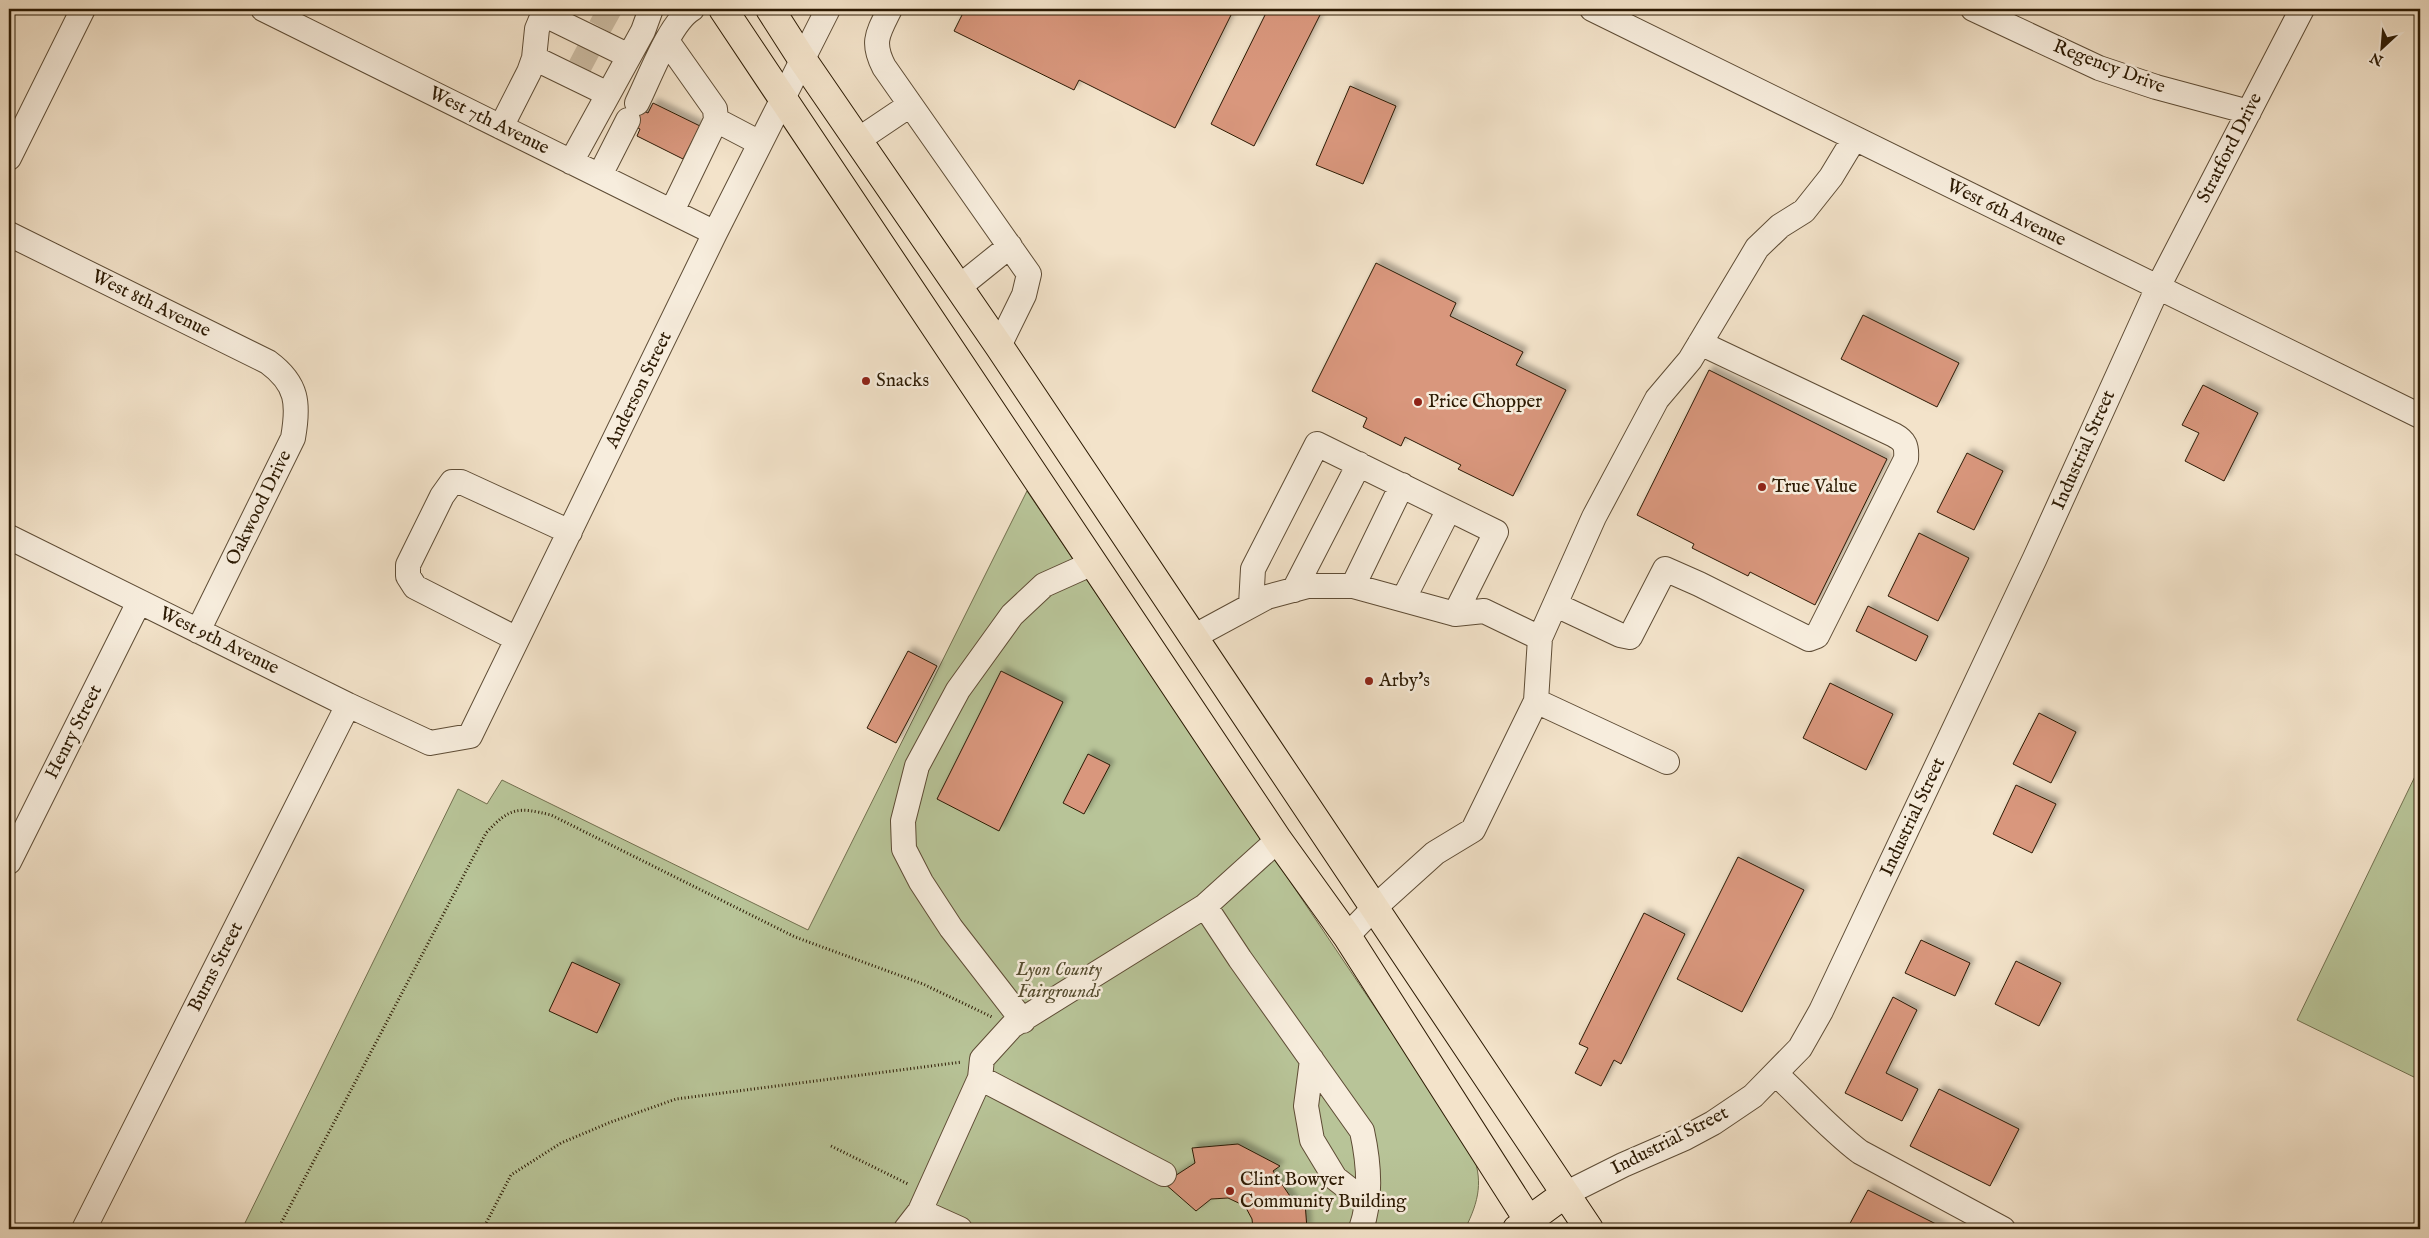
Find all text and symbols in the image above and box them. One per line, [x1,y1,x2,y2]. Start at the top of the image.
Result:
north arrow [2356,22,2406,72]
street label: Regency Drive [2050,35,2169,99]
text: N [2367,48,2387,70]
street label: West 7th Avenue [425,82,553,161]
street label: Stratford Drive [2192,89,2268,207]
street label: West 6th Avenue [1942,174,2070,252]
street label: West 8th Avenue [88,265,215,343]
street label: Anderson Street [600,327,678,453]
place label: Snacks [876,369,929,393]
marker: Snacks [860,375,872,387]
street label: Industrial Street [2047,386,2121,513]
place label: Price Chopper [1428,390,1542,414]
marker: Price Chopper [1412,396,1424,408]
street label: Oakwood Drive [221,446,297,570]
place label: True Value [1772,475,1857,499]
marker: True Value [1756,481,1768,493]
street label: West 9th Avenue [155,602,283,680]
place label: Arby's [1378,669,1430,693]
marker: Arby's [1363,675,1375,687]
street label: Henry Street [40,680,108,783]
street label: Industrial Street [1875,753,1951,880]
street label: Burns Street [183,918,249,1016]
park label: Lyon County Fairgrounds [1015,958,1103,1004]
street label: Industrial Street [1607,1101,1733,1181]
place label: Clint Bowyer Community Building [1240,1168,1407,1214]
marker: Clint Bowyer Community Building [1224,1185,1236,1197]

